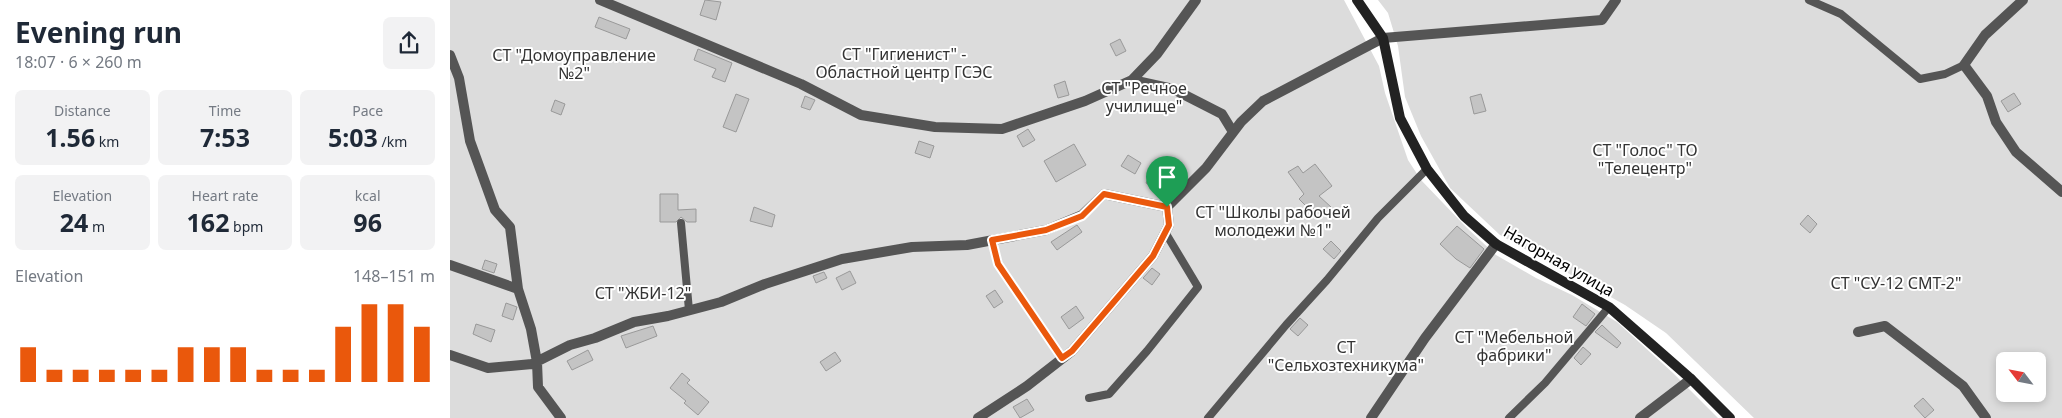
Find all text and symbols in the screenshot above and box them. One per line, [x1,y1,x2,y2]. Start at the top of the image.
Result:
text: Evening run [15,13,182,51]
button: share [383,17,435,69]
park label: СТ "Гигиенист" - Областной центр ГСЭС [815,43,993,83]
park label: СТ "Домоуправление №2" [492,44,656,84]
text: 18:07 · 6 × 260 m [15,51,142,73]
park label: СТ "Речное училище" [1101,77,1187,117]
text: Distance [54,101,111,120]
text: Time [209,101,241,120]
text: Pace [352,101,383,120]
text: 1.56 [45,120,95,154]
text: 7:53 [200,120,250,154]
text: 5:03 [328,120,378,154]
text: km [95,132,119,151]
text: /km [378,132,407,151]
park label: СТ "Голос" ТО "Телецентр" [1592,139,1698,179]
pin [1146,156,1188,207]
icon: arrive [1153,163,1181,191]
text: Elevation [52,186,112,205]
text: Heart rate [192,186,258,205]
text: kcal [355,186,381,205]
park label: СТ "Школы рабочей молодежи №1" [1195,201,1351,241]
text: 24 [60,205,88,239]
text: 162 [187,205,229,239]
text: 96 [353,205,382,239]
text: m [88,217,105,236]
text: bpm [229,217,263,236]
street label: Нагорная улица [1500,220,1618,302]
text: Elevation [15,265,83,287]
text: 148–151 m [353,265,435,287]
park label: СТ "СУ-12 СМТ-2" [1830,272,1962,294]
park label: СТ "ЖБИ-12" [595,282,691,304]
park label: СТ "Мебельной фабрики" [1455,326,1573,366]
park label: СТ "Сельхозтехникума" [1268,336,1424,376]
north arrow [1996,352,2046,402]
map controls [1996,352,2046,402]

